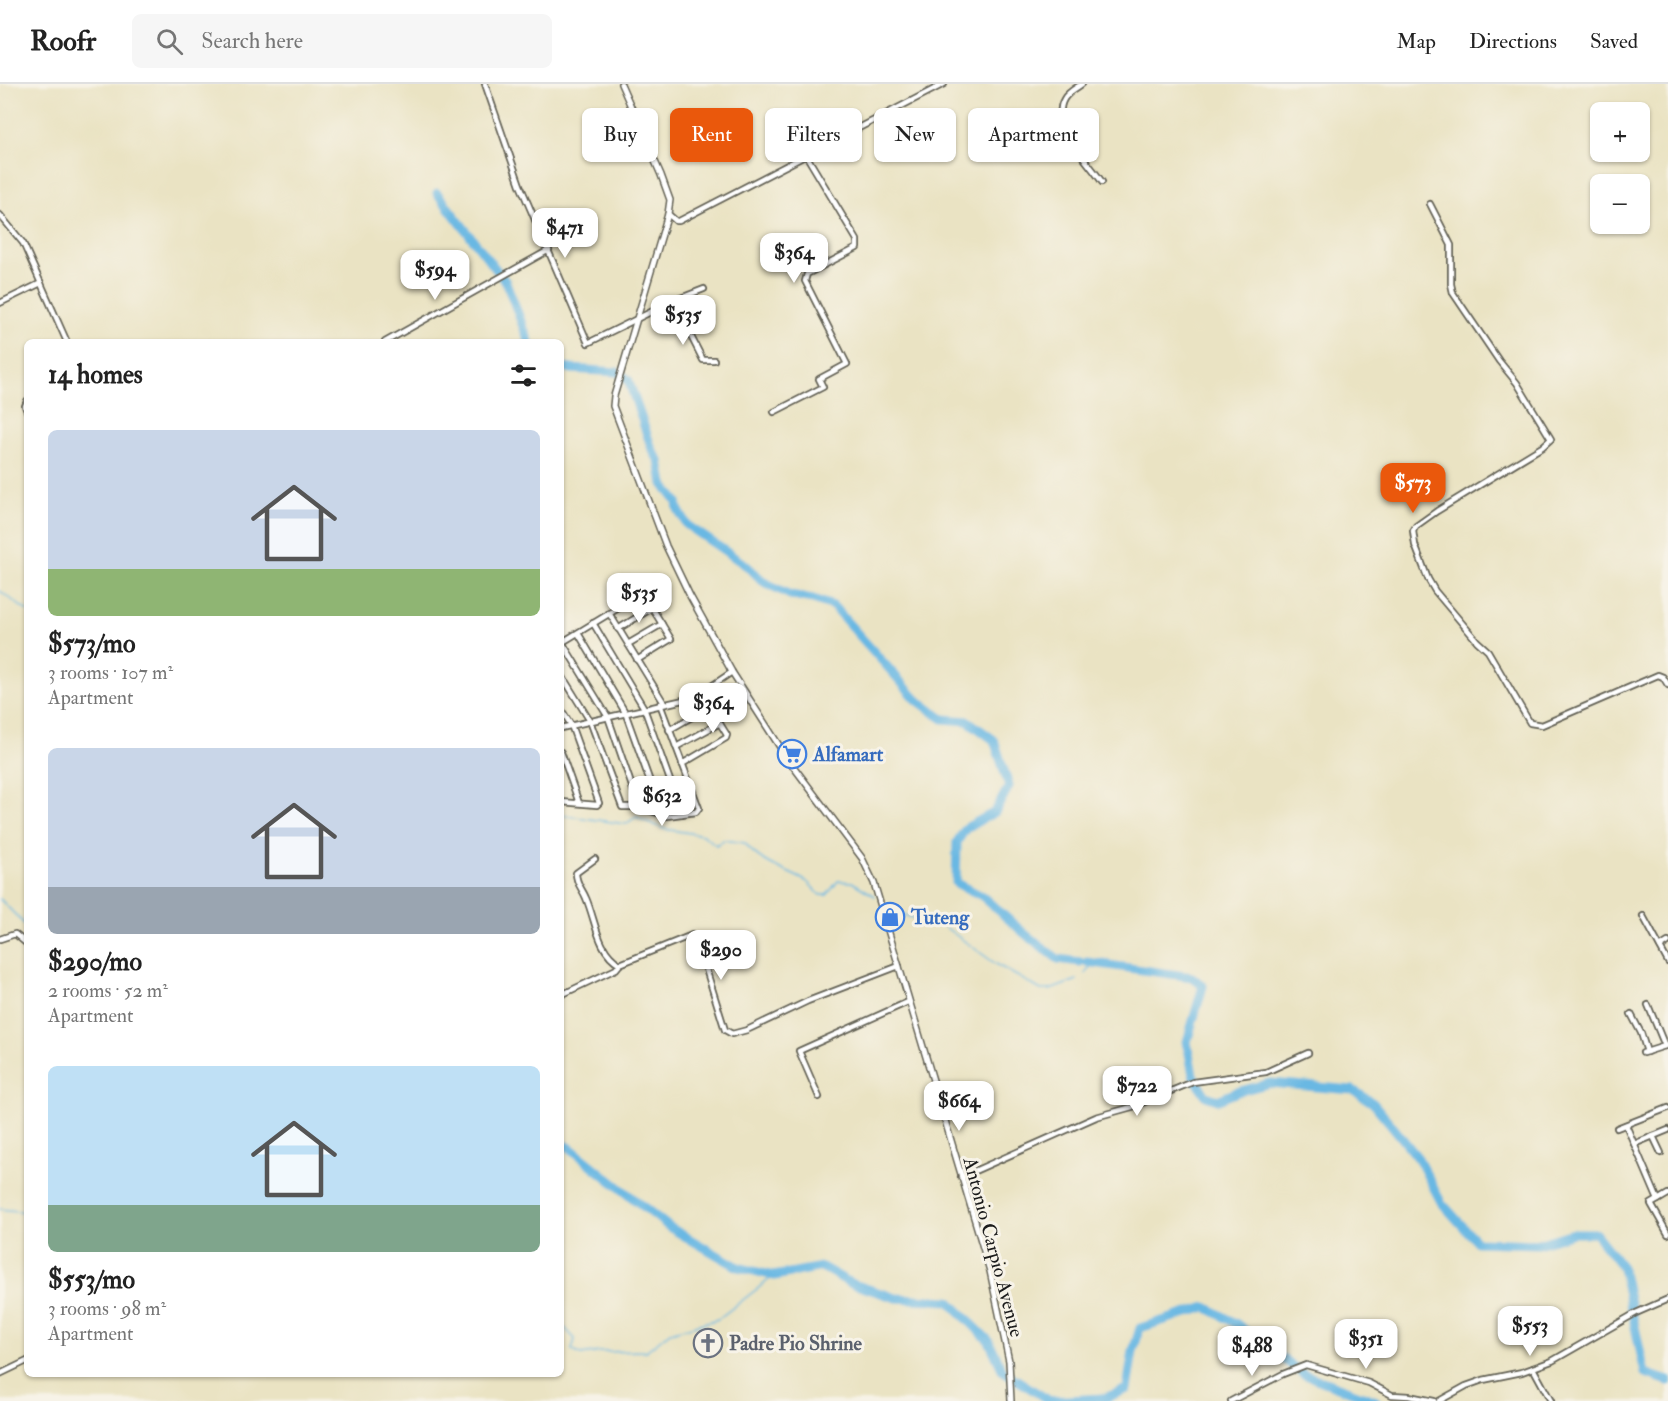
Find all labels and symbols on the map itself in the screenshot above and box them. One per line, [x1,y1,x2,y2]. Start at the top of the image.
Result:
pin: $471 [529,208,601,259]
pin: $364 [758,233,830,284]
pin: $594 [399,250,471,301]
pin: $535 [647,295,719,346]
pin: $573 [1377,463,1449,514]
pin: $535 [603,573,675,624]
pin: $364 [677,683,749,734]
supermarket icon: Alfamart [776,738,808,770]
place label: Alfamart [812,742,884,767]
pin: $632 [626,776,698,827]
shop icon: Tuteng [874,901,906,933]
place label: Tuteng [910,905,970,931]
pin: $290 [685,930,757,981]
pin: $722 [1101,1066,1173,1117]
pin: $664 [923,1081,995,1132]
street label: Antonio Carpio Avenue [956,1153,1030,1340]
pin: $553 [1494,1306,1566,1357]
pin: $351 [1330,1319,1402,1370]
pin: $488 [1216,1326,1288,1377]
church icon: Padre Pio Shrine [692,1327,724,1359]
place label: Padre Pio Shrine [729,1331,863,1356]

